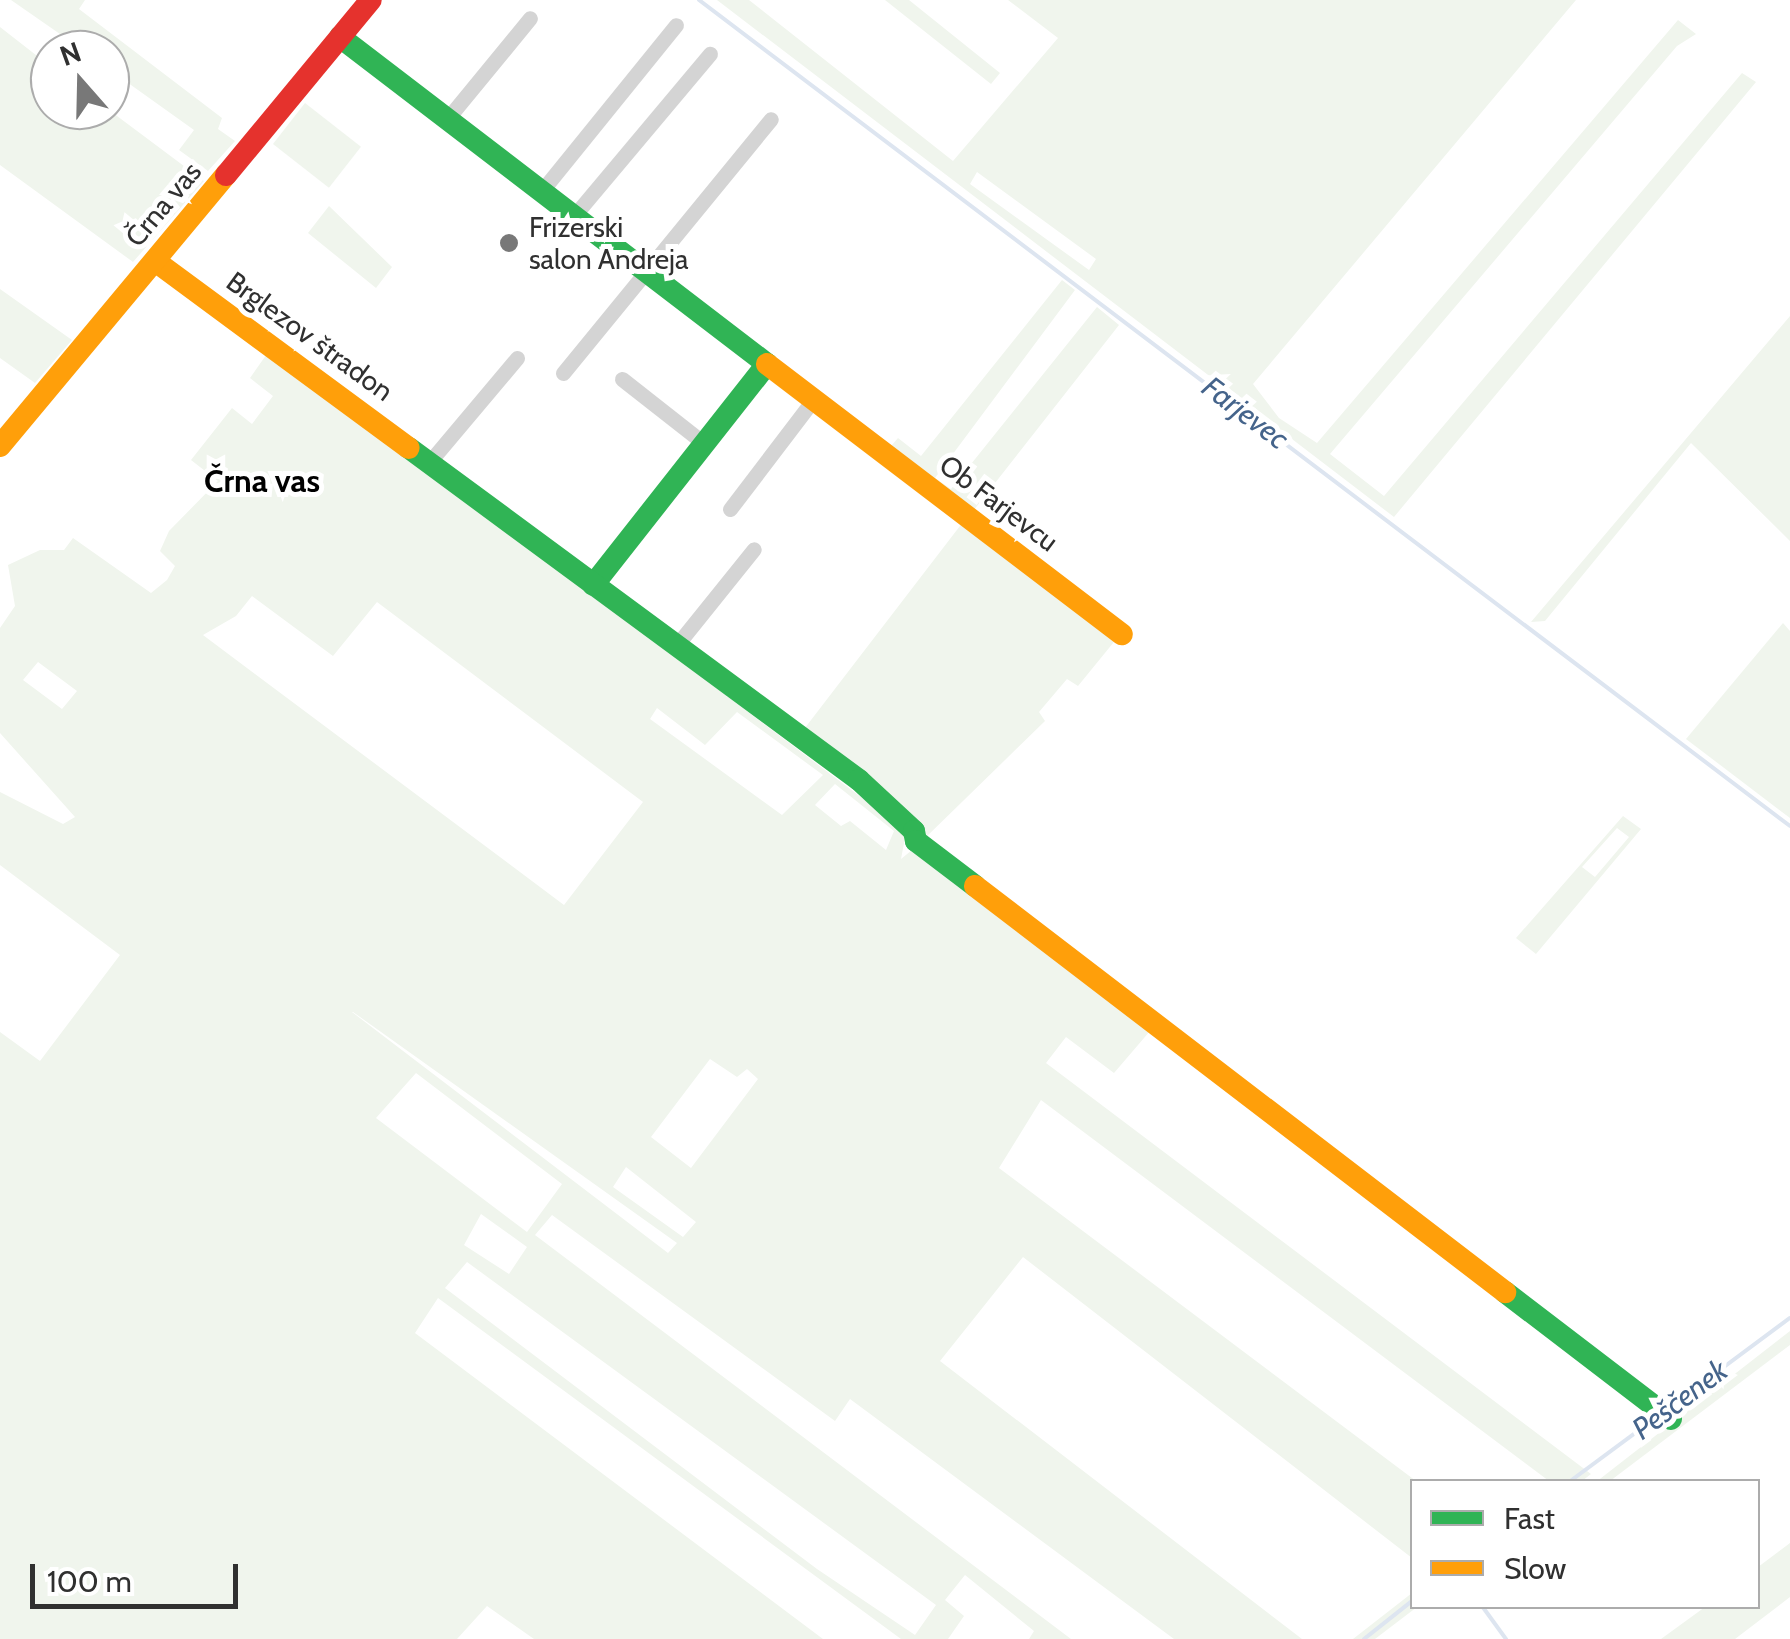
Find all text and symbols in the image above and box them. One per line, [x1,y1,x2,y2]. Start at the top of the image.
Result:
north arrow [30,30,130,130]
text: N [55,34,86,73]
street label: Črna vas [118,155,208,253]
place label: Frizerski salon Andreja [529,210,688,276]
marker: Frizerski salon Andreja [498,232,520,254]
street label: Brglezov štradon [220,264,400,408]
water label: Farjevec [1195,369,1295,457]
street label: Ob Farjevcu [933,448,1065,558]
district label: Črna vas [204,462,320,500]
water label: Peščenek [1625,1353,1735,1447]
legend [1410,1479,1760,1609]
text: Fast [1504,1500,1555,1537]
scale bar [35,1544,242,1606]
text: Slow [1504,1550,1566,1587]
text: 100 m [47,1563,132,1600]

